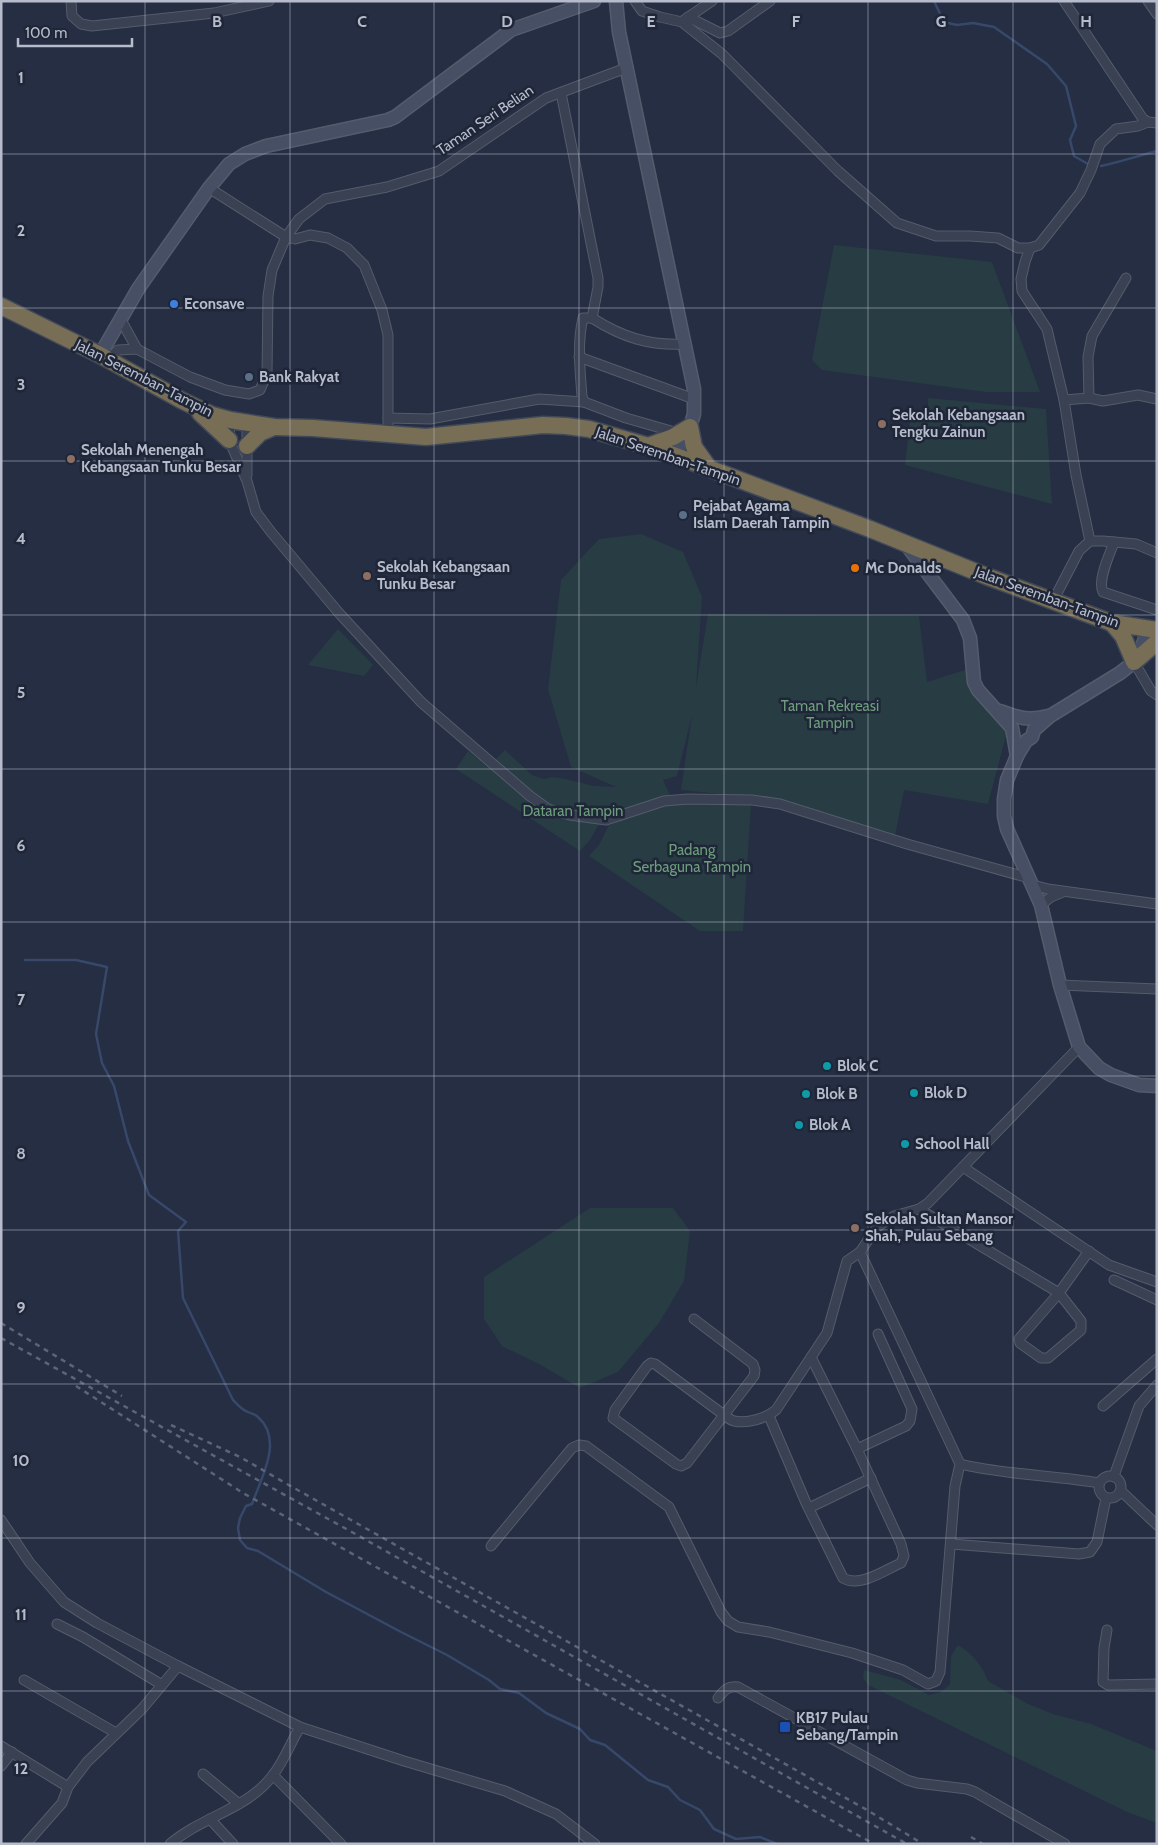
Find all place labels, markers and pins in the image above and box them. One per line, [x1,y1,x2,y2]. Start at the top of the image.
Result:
place label: Econsave [184,295,245,313]
marker: Econsave [168,298,180,310]
place label: Bank Rakyat [259,368,339,386]
marker: Bank Rakyat [243,371,255,383]
place label: Sekolah Kebangsaan Tengku Zainun [892,406,1025,441]
marker: Sekolah Kebangsaan Tengku Zainun [876,418,888,430]
place label: Sekolah Menengah Kebangsaan Tunku Besar [81,441,241,476]
marker: Sekolah Menengah Kebangsaan Tunku Besar [65,453,77,465]
place label: Pejabat Agama Islam Daerah Tampin [693,497,830,532]
marker: Pejabat Agama Islam Daerah Tampin [677,509,689,521]
place label: Sekolah Kebangsaan Tunku Besar [377,558,510,593]
place label: Mc Donalds [865,559,941,577]
marker: Mc Donalds [849,562,861,574]
marker: Sekolah Kebangsaan Tunku Besar [361,570,373,582]
place label: Blok C [837,1057,879,1075]
marker: Blok C [821,1060,833,1072]
place label: Blok D [924,1084,967,1102]
place label: Blok B [816,1085,858,1103]
marker: Blok D [908,1087,920,1099]
marker: Blok B [800,1088,812,1100]
place label: Blok A [809,1116,851,1134]
marker: Blok A [793,1119,805,1131]
place label: School Hall [915,1135,989,1153]
marker: School Hall [899,1138,911,1150]
place label: Sekolah Sultan Mansor Shah, Pulau Sebang [865,1210,1013,1245]
marker: Sekolah Sultan Mansor Shah, Pulau Sebang [849,1222,861,1234]
place label: KB17 Pulau Sebang/Tampin [796,1709,898,1744]
marker: KB17 Pulau Sebang/Tampin [778,1720,792,1734]

